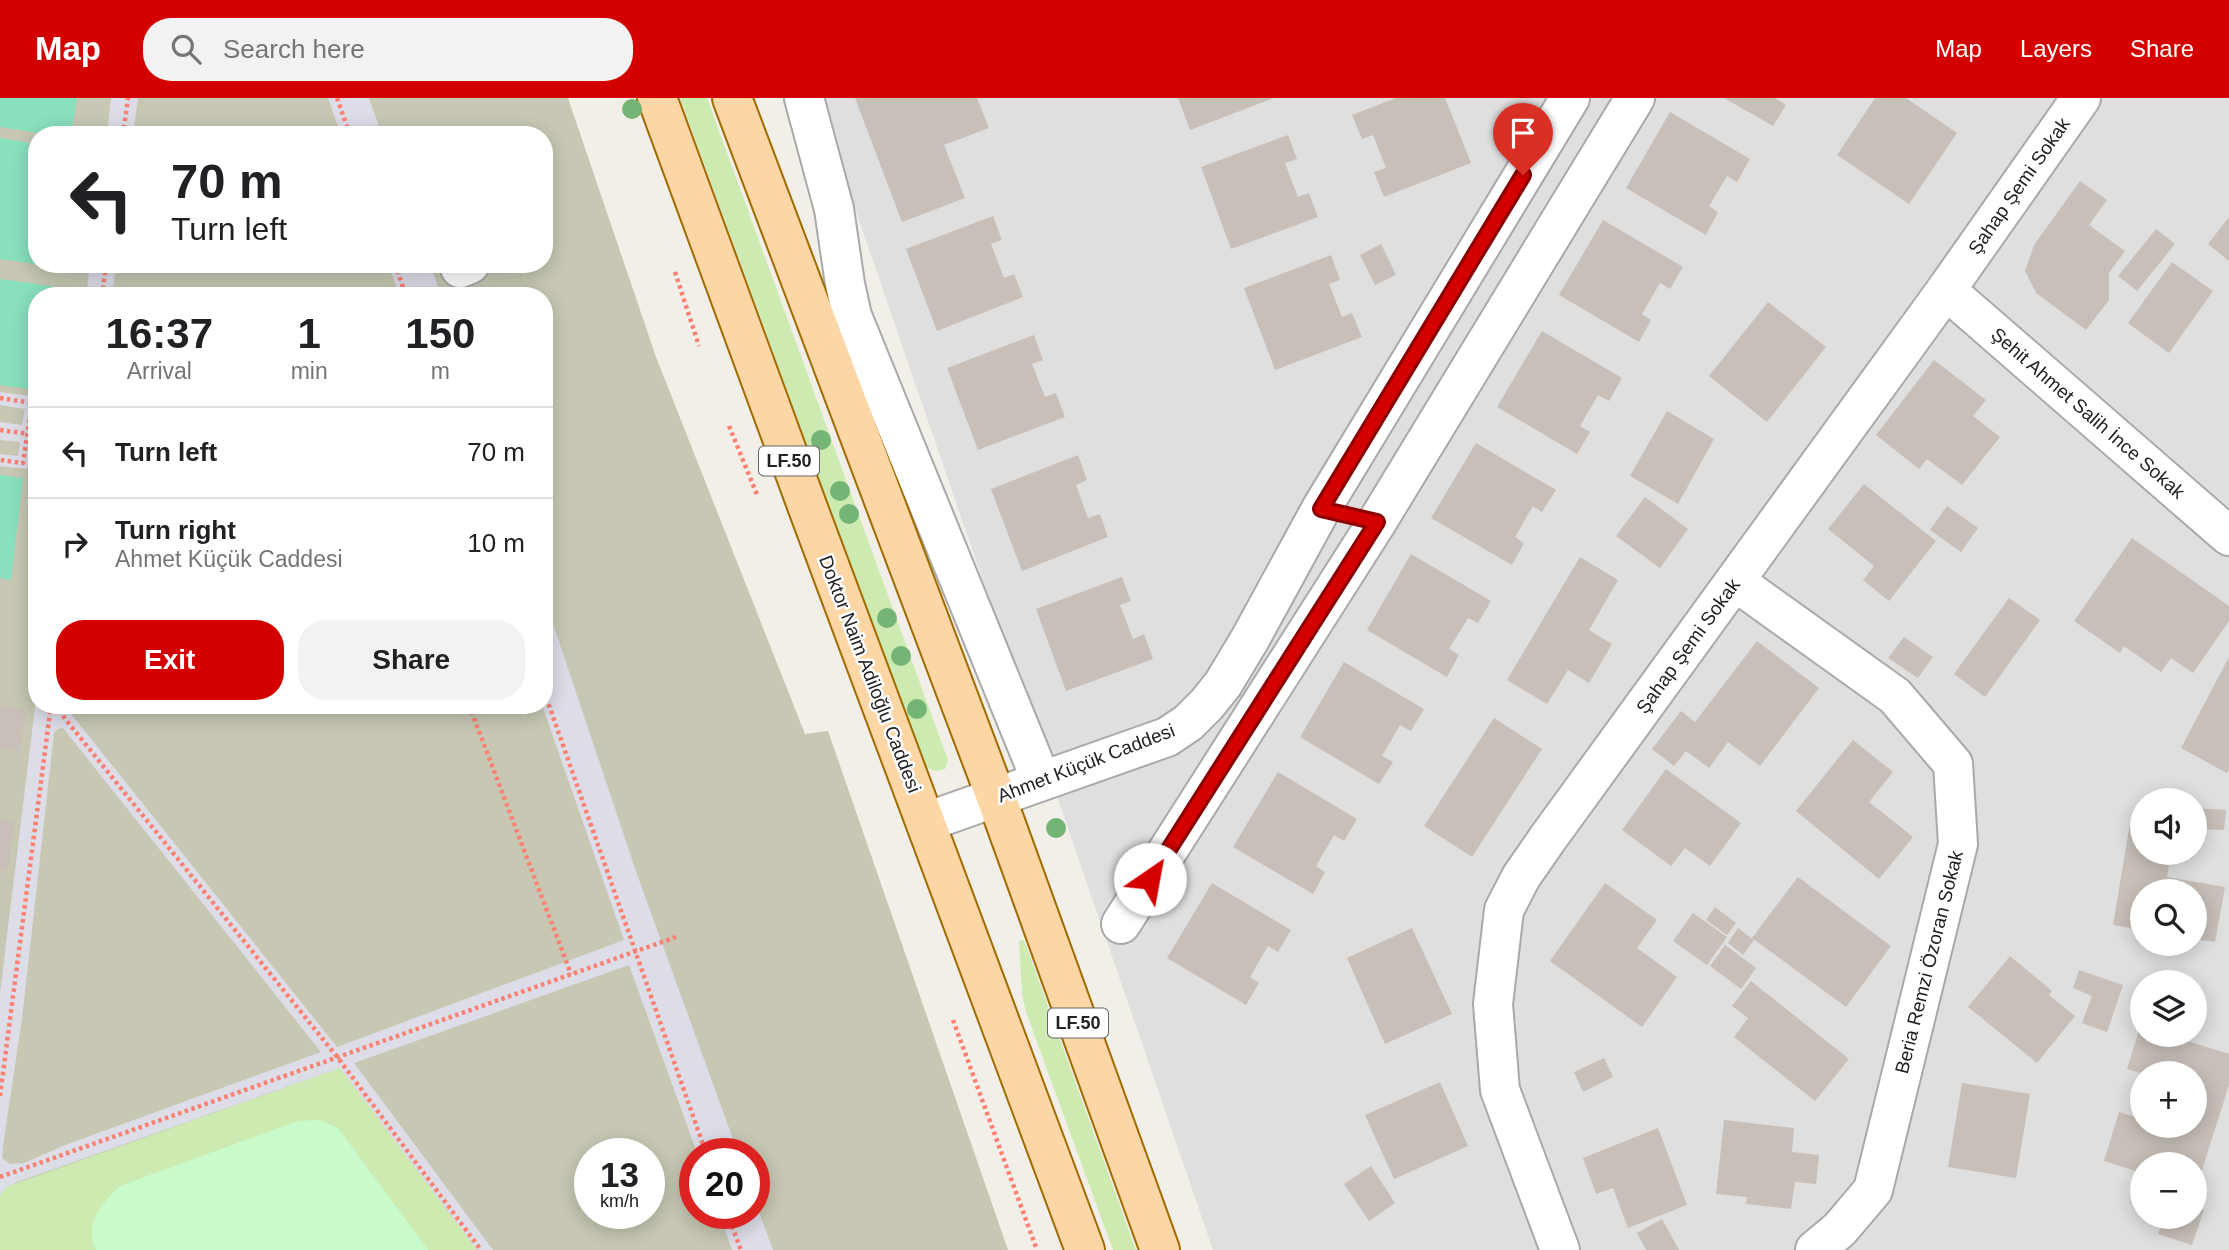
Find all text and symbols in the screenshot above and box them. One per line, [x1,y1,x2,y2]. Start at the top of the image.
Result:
search box [143,18,633,81]
text: Map [35,30,101,67]
icon: search [167,30,205,68]
text: Search here [223,34,365,64]
text: Map [1935,35,1982,62]
text: Layers [2020,35,2092,62]
text: Share [2130,35,2194,62]
pin [1493,103,1553,175]
street label: Şahap Şemi Sokak [1964,113,2074,258]
icon: arrive [1504,114,1542,152]
icon: left [56,154,147,245]
text: 70 m [171,154,283,208]
text: Turn left [171,211,287,247]
text: 16:37 [106,310,213,357]
text: 1 [297,310,321,357]
text: 150 [405,310,475,357]
street label: Şehit Ahmet Salih İnce Sokak [1987,323,2189,503]
text: Arrival [127,358,192,384]
text: min [291,358,328,384]
text: m [431,358,450,384]
icon: left [56,434,94,472]
text: Turn left [115,437,217,467]
text: 70 m [467,437,525,467]
road number: LF.50 [759,446,819,475]
text: Turn right [115,515,236,545]
icon: right [56,525,94,563]
text: 10 m [467,528,525,558]
text: Ahmet Küçük Caddesi [115,546,343,572]
street label: Doktor Naim Adiloğlu Caddesi [815,552,925,796]
street label: Şahap Şemi Sokak [1632,574,1744,718]
button: Exit [56,620,284,700]
button: Share [298,620,525,700]
street label: Ahmet Küçük Caddesi [994,720,1178,806]
map controls [2130,788,2207,1229]
button: sound [2130,788,2207,865]
position arrow [1113,842,1187,916]
street label: Beria Remzi Özoran Sokak [1891,848,1967,1076]
button: search [2130,879,2207,956]
button: layers [2130,970,2207,1047]
road number: LF.50 [1048,1008,1108,1038]
button: + [2130,1061,2207,1138]
speed limit sign: 20 [679,1138,770,1229]
button: − [2130,1152,2207,1229]
text: 13 [600,1155,639,1194]
text: km/h [600,1191,639,1211]

